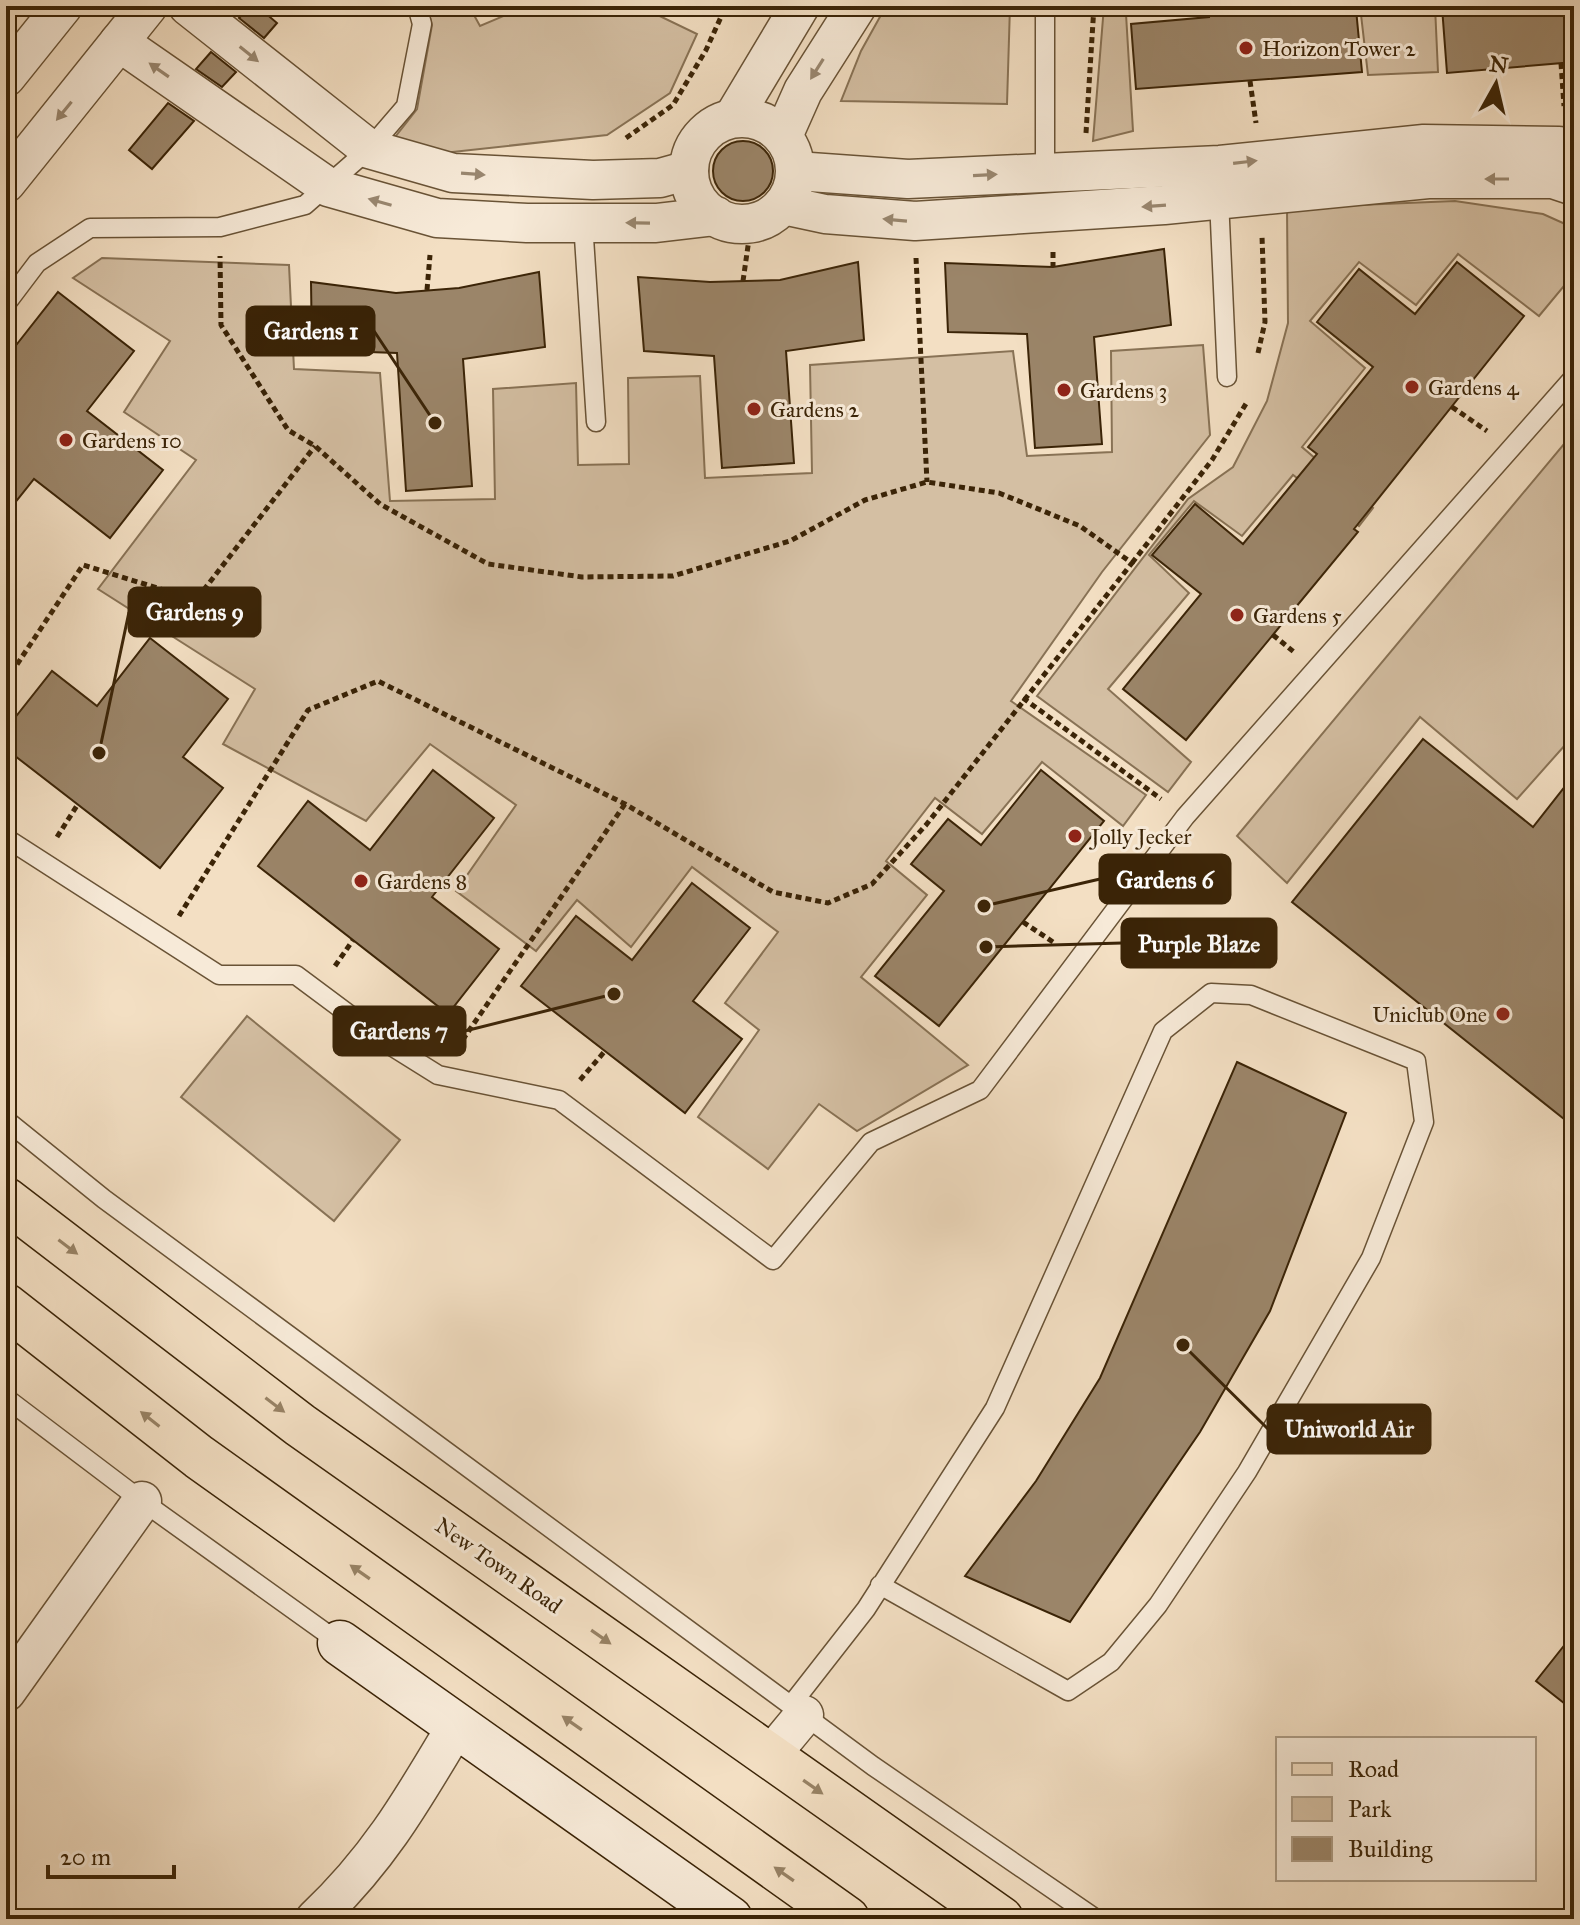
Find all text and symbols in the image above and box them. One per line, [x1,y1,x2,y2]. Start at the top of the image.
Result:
place label: Horizon Tower 2 [1262,35,1416,62]
marker: Horizon Tower 2 [1237,39,1255,57]
north arrow [1456,44,1536,124]
one-way arrow [239,45,259,62]
text: N [1488,50,1510,79]
one-way arrow [810,59,825,80]
one-way arrow [148,63,169,78]
one-way arrow [56,100,73,120]
one-way arrow [1233,155,1258,168]
one-way arrow [461,168,486,181]
one-way arrow [973,168,998,181]
one-way arrow [1484,173,1509,185]
one-way arrow [368,195,392,208]
one-way arrow [1141,200,1166,213]
one-way arrow [882,213,907,226]
one-way arrow [625,216,650,229]
callout: Gardens 1 [247,307,374,355]
text: Gardens 1 [263,316,359,346]
place label: Gardens 4 [1428,374,1519,401]
place label: Gardens 3 [1080,377,1167,404]
marker: Gardens 4 [1403,378,1421,396]
marker: Gardens 3 [1055,381,1073,399]
place label: Gardens 2 [770,396,859,423]
marker: Gardens 2 [745,400,763,418]
place label: Gardens 10 [82,427,182,454]
marker: Gardens 10 [57,431,75,449]
callout: Gardens 9 [129,588,260,636]
text: Gardens 9 [146,597,244,627]
place label: Gardens 5 [1253,602,1342,629]
marker: Gardens 5 [1228,606,1246,624]
place label: Jolly Jecker [1089,823,1192,850]
marker: Jolly Jecker [1066,827,1084,845]
callout: Gardens 6 [1100,855,1230,903]
text: Gardens 6 [1116,865,1216,895]
place label: Gardens 8 [377,868,467,895]
marker: Gardens 8 [352,872,370,890]
callout: Purple Blaze [1122,919,1276,967]
text: Purple Blaze [1138,929,1260,959]
place label: Uniclub One [1372,1001,1487,1028]
marker: Uniclub One [1494,1005,1512,1023]
callout: Gardens 7 [334,1007,465,1055]
text: Gardens 7 [350,1016,448,1046]
one-way arrow [58,1239,78,1255]
one-way arrow [265,1397,285,1413]
callout: Uniworld Air [1268,1405,1430,1453]
one-way arrow [140,1411,160,1428]
text: Uniworld Air [1284,1414,1415,1444]
street label: New Town Road [430,1512,567,1619]
one-way arrow [349,1564,371,1580]
one-way arrow [590,1629,611,1644]
one-way arrow [561,1716,582,1731]
legend [1276,1737,1536,1881]
text: Road [1348,1754,1399,1784]
one-way arrow [803,1779,824,1794]
text: Park [1348,1794,1392,1824]
scale bar [48,1829,174,1879]
text: Building [1348,1834,1433,1864]
text: 20 m [60,1842,111,1872]
one-way arrow [773,1867,794,1882]

